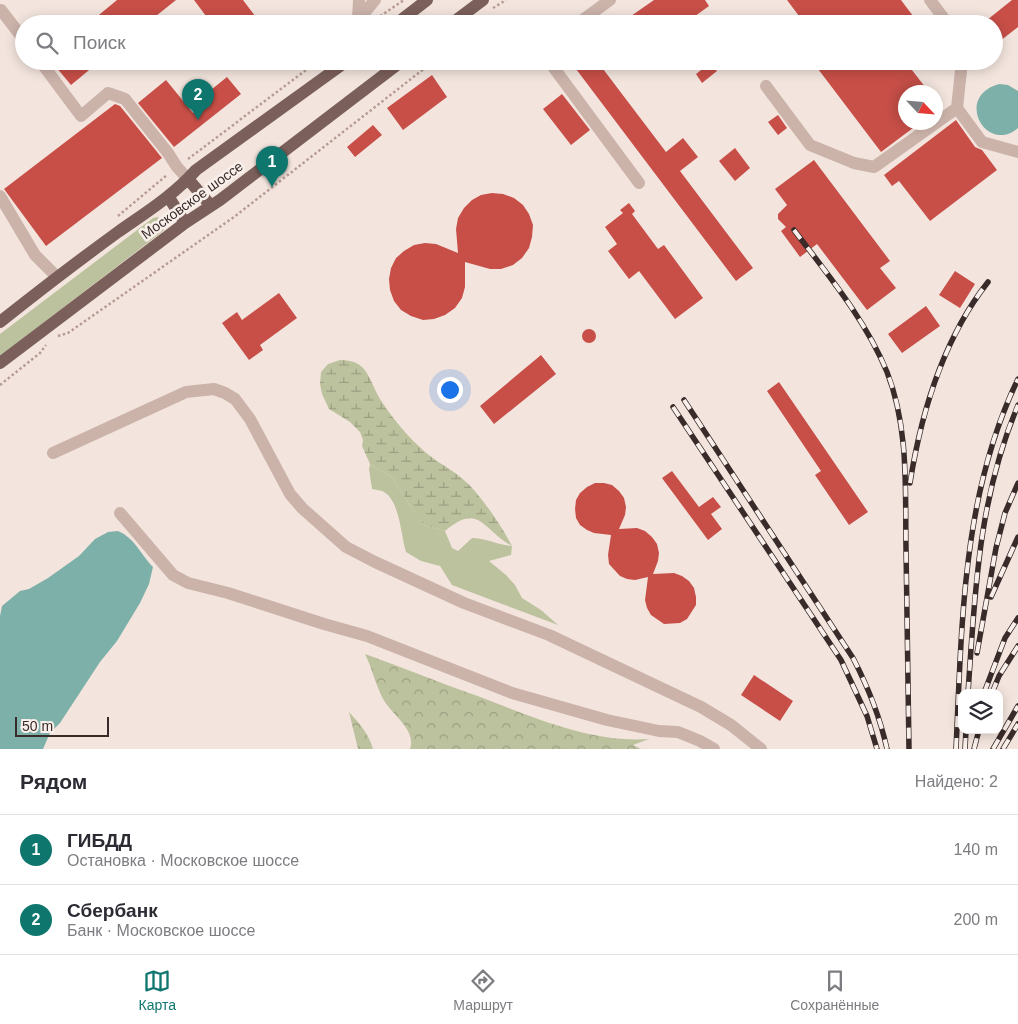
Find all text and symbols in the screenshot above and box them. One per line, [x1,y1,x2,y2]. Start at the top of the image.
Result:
search box [15,15,1003,70]
icon: search [33,29,61,57]
text: Поиск [73,32,126,53]
pin: 2 [182,79,214,120]
north arrow [898,85,943,130]
pin: 1 [256,146,288,187]
street label: Московское шоссе [138,158,246,242]
your location [437,377,463,403]
map controls [958,689,1003,734]
button: layers [958,689,1003,734]
scale bar [15,714,109,737]
text: 50 m [22,718,53,734]
text: Рядом [20,770,87,793]
text: Найдено: 2 [915,773,998,790]
text: ГИБДД [67,830,132,851]
text: 1 [32,841,40,858]
text: 140 m [954,841,998,858]
text: Остановка · Московское шоссе [67,852,299,869]
text: Сбербанк [67,900,158,921]
text: 2 [32,911,40,928]
text: 200 m [954,911,998,928]
text: Банк · Московское шоссе [67,922,255,939]
tab: Карта [139,967,176,1013]
tab: Маршрут [453,967,513,1013]
tab: Сохранённые [790,967,879,1013]

